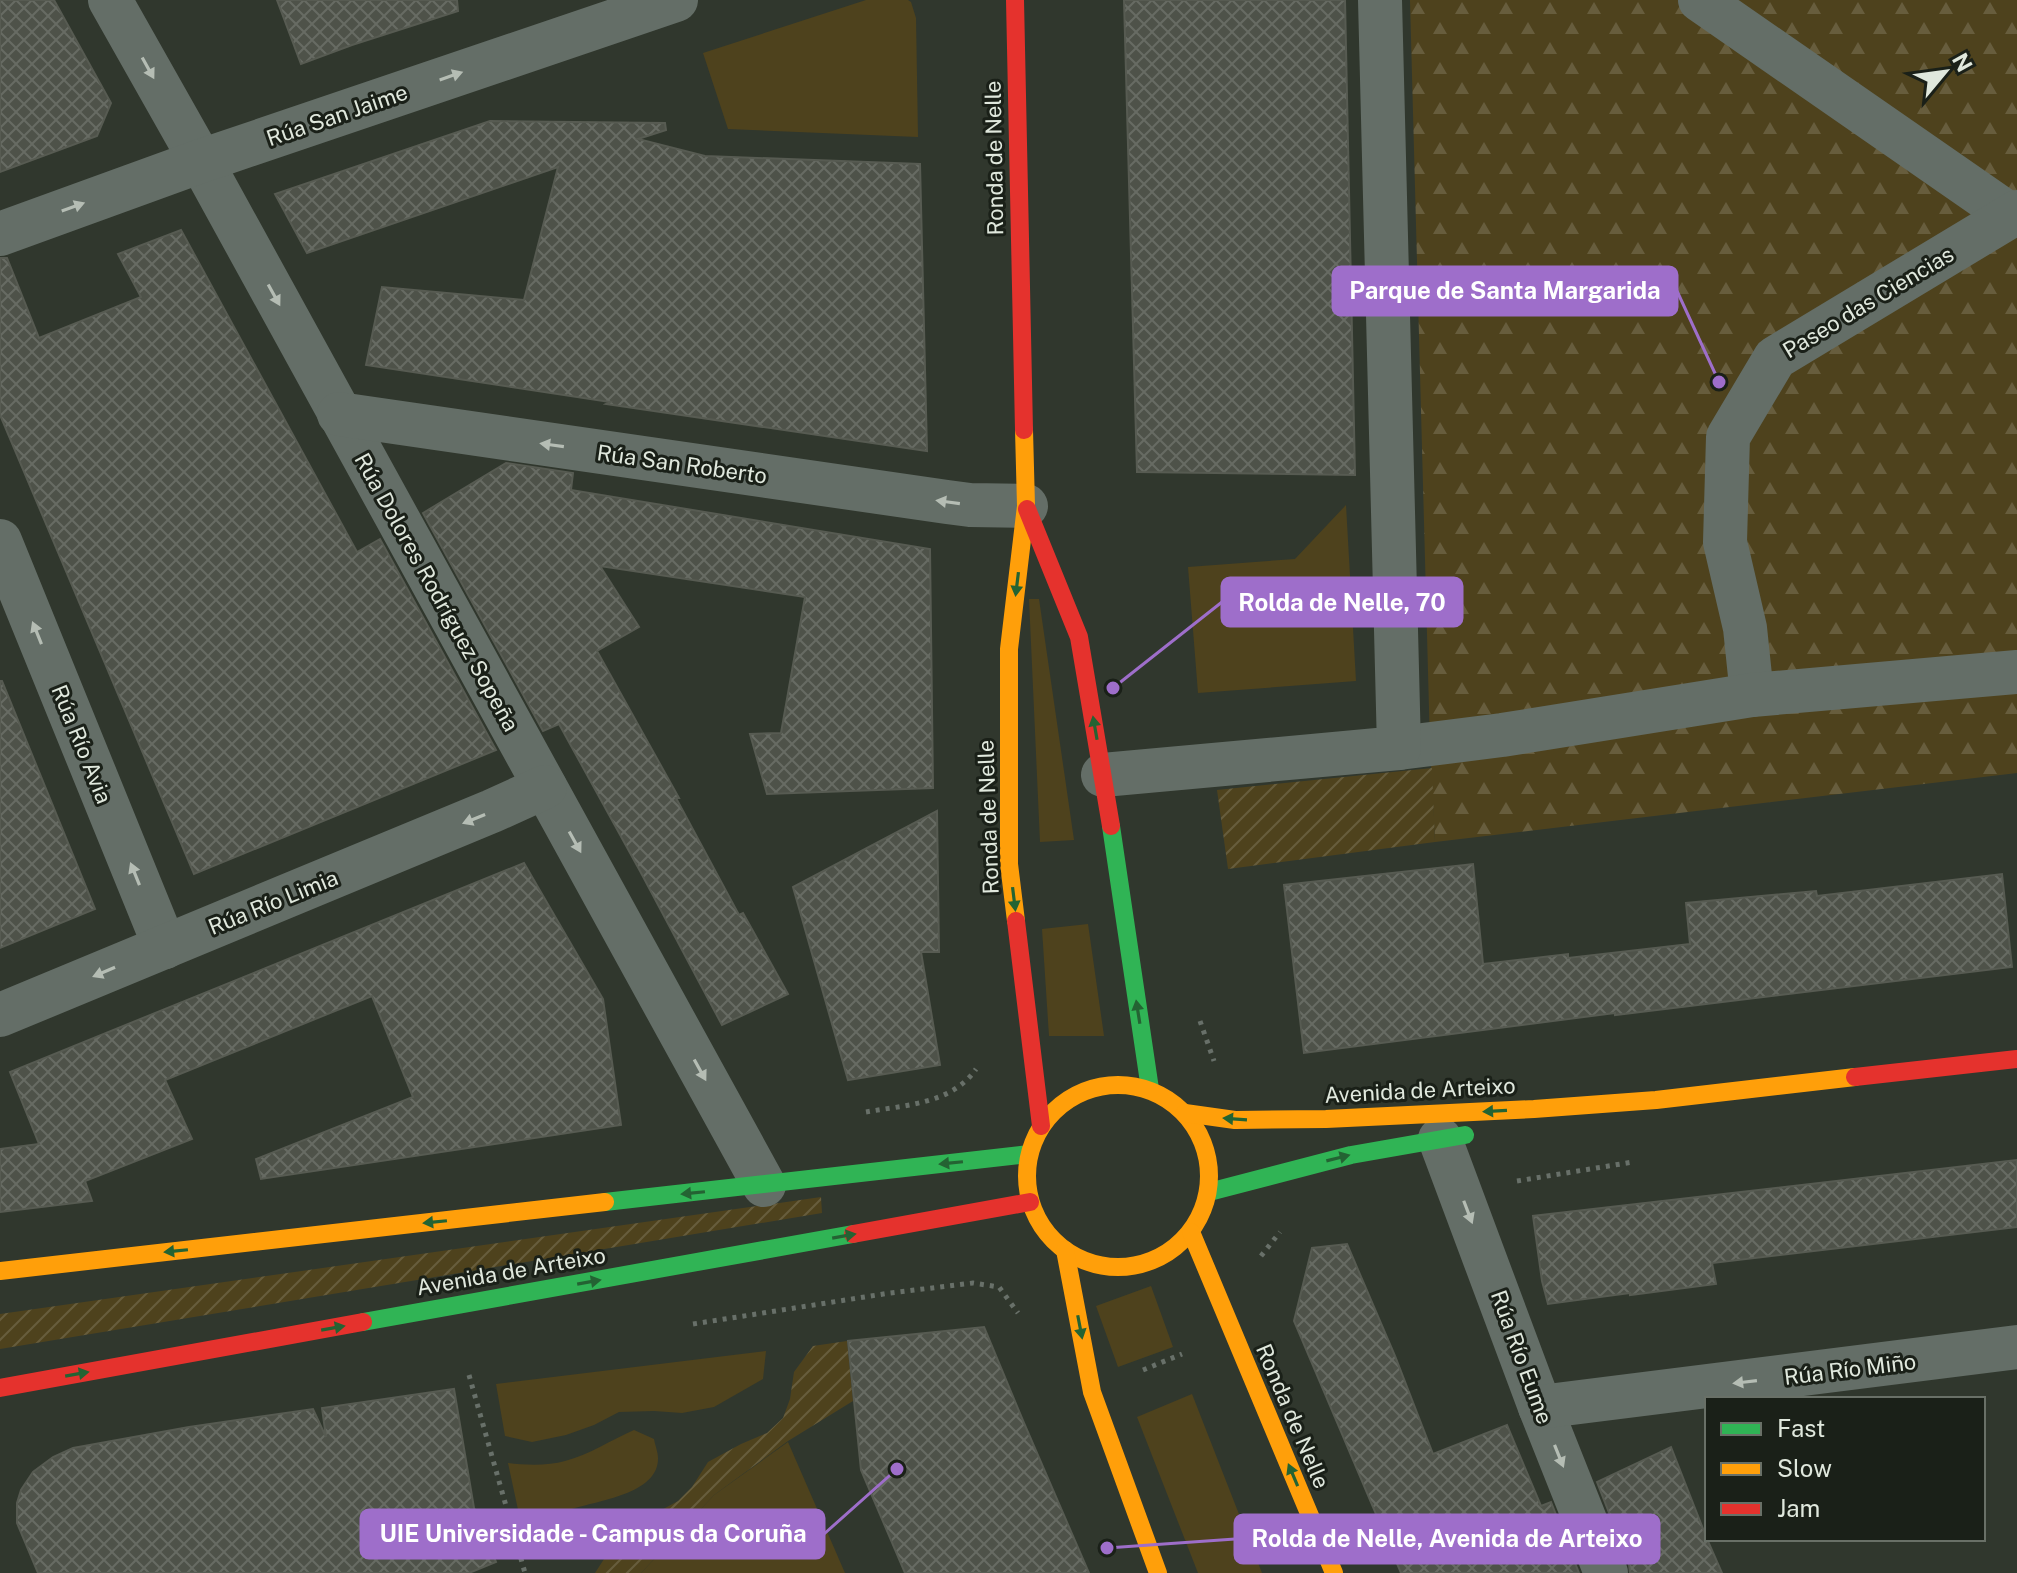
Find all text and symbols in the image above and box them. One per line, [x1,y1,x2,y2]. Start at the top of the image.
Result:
north arrow [1905,32,1985,112]
text: N [1947,48,1978,76]
one-way arrow [141,57,155,79]
one-way arrow [439,70,463,82]
street label: Rúa San Jaime [263,79,411,151]
street label: Ronda de Nelle [980,80,1008,236]
one-way arrow [61,201,85,213]
street label: Paseo das Ciencias [1778,241,1958,363]
callout: Parque de Santa Margarida [1333,267,1677,315]
text: Parque de Santa Margarida [1349,276,1661,304]
one-way arrow [267,284,281,307]
one-way arrow [540,438,565,451]
street label: Rúa San Roberto [595,439,769,489]
street label: Rúa Dolores Rodríguez Sopeña [349,448,525,736]
one-way arrow [935,495,960,508]
one-way arrow [1010,572,1023,597]
callout: Rolda de Nelle, 70 [1222,578,1462,626]
text: Rolda de Nelle, 70 [1238,588,1446,616]
one-way arrow [31,621,44,645]
street label: Rúa Río Avia [46,681,118,807]
one-way arrow [1088,715,1100,740]
street label: Ronda de Nelle [972,739,1004,895]
one-way arrow [462,813,486,826]
one-way arrow [568,831,582,853]
one-way arrow [128,862,141,886]
street label: Rúa Río Limia [204,864,342,940]
one-way arrow [1008,887,1021,912]
one-way arrow [92,965,116,978]
one-way arrow [1132,999,1144,1024]
one-way arrow [692,1059,706,1081]
street label: Avenida de Arteixo [1324,1072,1516,1108]
one-way arrow [1482,1104,1507,1117]
one-way arrow [1222,1112,1247,1125]
one-way arrow [1326,1151,1351,1164]
one-way arrow [938,1156,963,1169]
one-way arrow [680,1186,705,1199]
one-way arrow [1462,1200,1475,1224]
one-way arrow [422,1216,447,1229]
one-way arrow [832,1229,857,1241]
street label: Avenida de Arteixo [414,1242,608,1300]
one-way arrow [163,1245,188,1258]
one-way arrow [576,1275,601,1287]
street label: Rúa Río Eume [1486,1286,1558,1428]
one-way arrow [1074,1315,1086,1340]
one-way arrow [320,1321,345,1333]
street label: Ronda de Nelle [1251,1340,1335,1492]
street label: Rúa Río Miño [1782,1348,1918,1390]
one-way arrow [65,1368,90,1380]
one-way arrow [1732,1376,1757,1389]
legend [1705,1397,1985,1541]
text: Fast [1777,1414,1825,1442]
one-way arrow [1553,1444,1566,1468]
text: Slow [1777,1454,1832,1482]
one-way arrow [1286,1464,1299,1487]
text: Jam [1777,1494,1820,1522]
callout: UIE Universidade - Campus da Coruña [361,1510,824,1558]
callout: Rolda de Nelle, Avenida de Arteixo [1235,1515,1659,1563]
text: UIE Universidade - Campus da Coruña [379,1519,807,1547]
text: Rolda de Nelle, Avenida de Arteixo [1251,1524,1643,1552]

